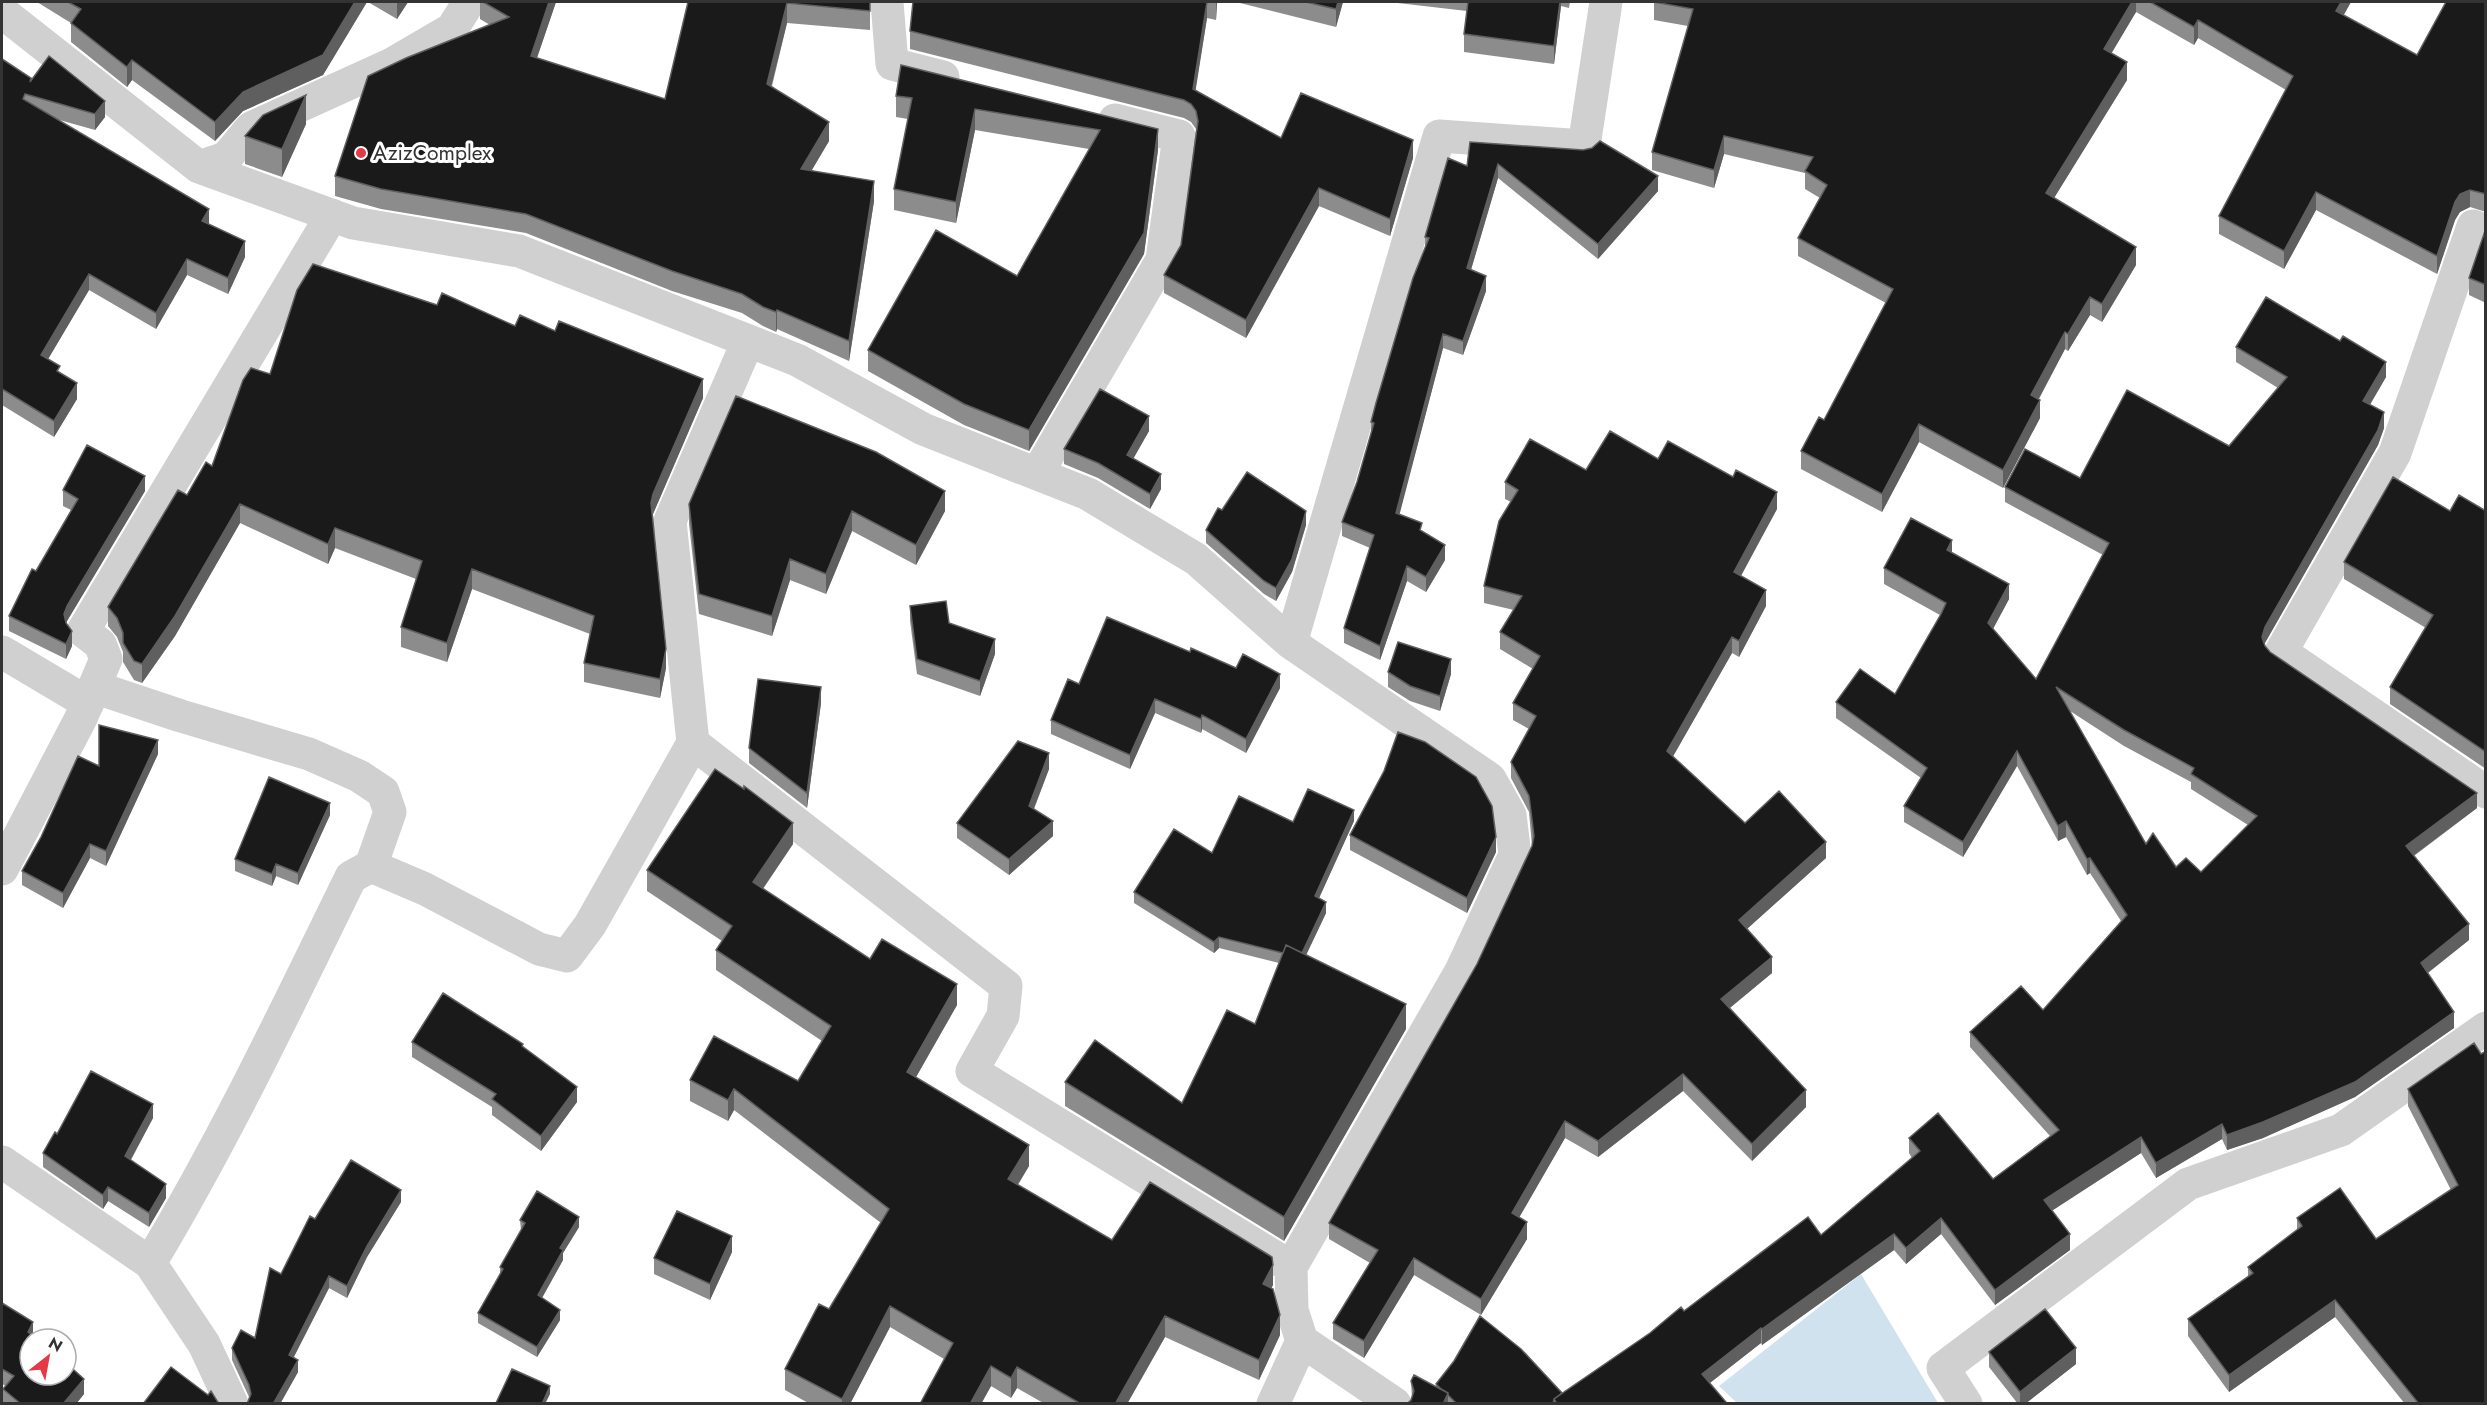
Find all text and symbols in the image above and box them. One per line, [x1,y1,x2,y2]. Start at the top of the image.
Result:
place label: AzizComplex [373,138,491,168]
marker: AzizComplex [354,146,368,160]
north arrow [18,1327,78,1387]
text: N [44,1331,67,1358]

